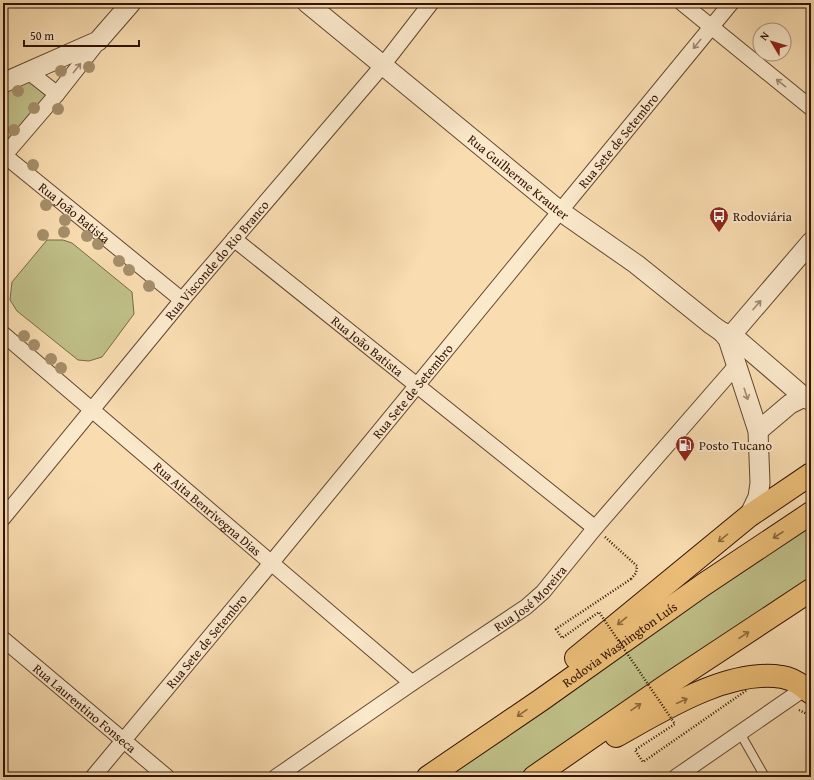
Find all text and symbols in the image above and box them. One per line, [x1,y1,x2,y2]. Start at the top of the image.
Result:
scale bar [24,22,139,48]
north arrow [752,22,792,62]
text: 50 m [30,27,54,44]
text: N [756,28,773,44]
one-way arrow [693,39,702,49]
one-way arrow [73,62,81,73]
one-way arrow [775,79,786,88]
street label: Rua Sete de Setembro [573,89,663,192]
street label: Rua Guilherme Krauter [464,130,574,225]
street label: Rua João Batista [35,177,115,248]
street label: Rua Visconde do Rio Branco [160,196,273,324]
bus stop icon: Rodoviária [708,205,730,233]
place label: Rodoviária [733,207,793,226]
one-way arrow [752,300,761,310]
street label: Rua João Batista [327,311,408,381]
street label: Rua Sete de Setembro [368,339,457,443]
one-way arrow [742,387,750,399]
fuel station icon: Posto Tucano [674,434,696,462]
place label: Posto Tucano [699,436,772,455]
street label: Rua Aita Benrivegna Dias [150,457,266,560]
one-way arrow [773,531,784,539]
one-way arrow [717,534,728,543]
street label: Rua José Moreira [490,560,571,636]
street label: Rua Sete de Setembro [161,589,251,692]
street label: Rodovia Washington Luís [558,597,681,692]
one-way arrow [617,616,628,625]
one-way arrow [738,631,749,639]
street label: Rua Laurentino Fonseca [29,659,141,757]
one-way arrow [675,697,687,704]
one-way arrow [630,703,641,711]
one-way arrow [517,709,528,717]

